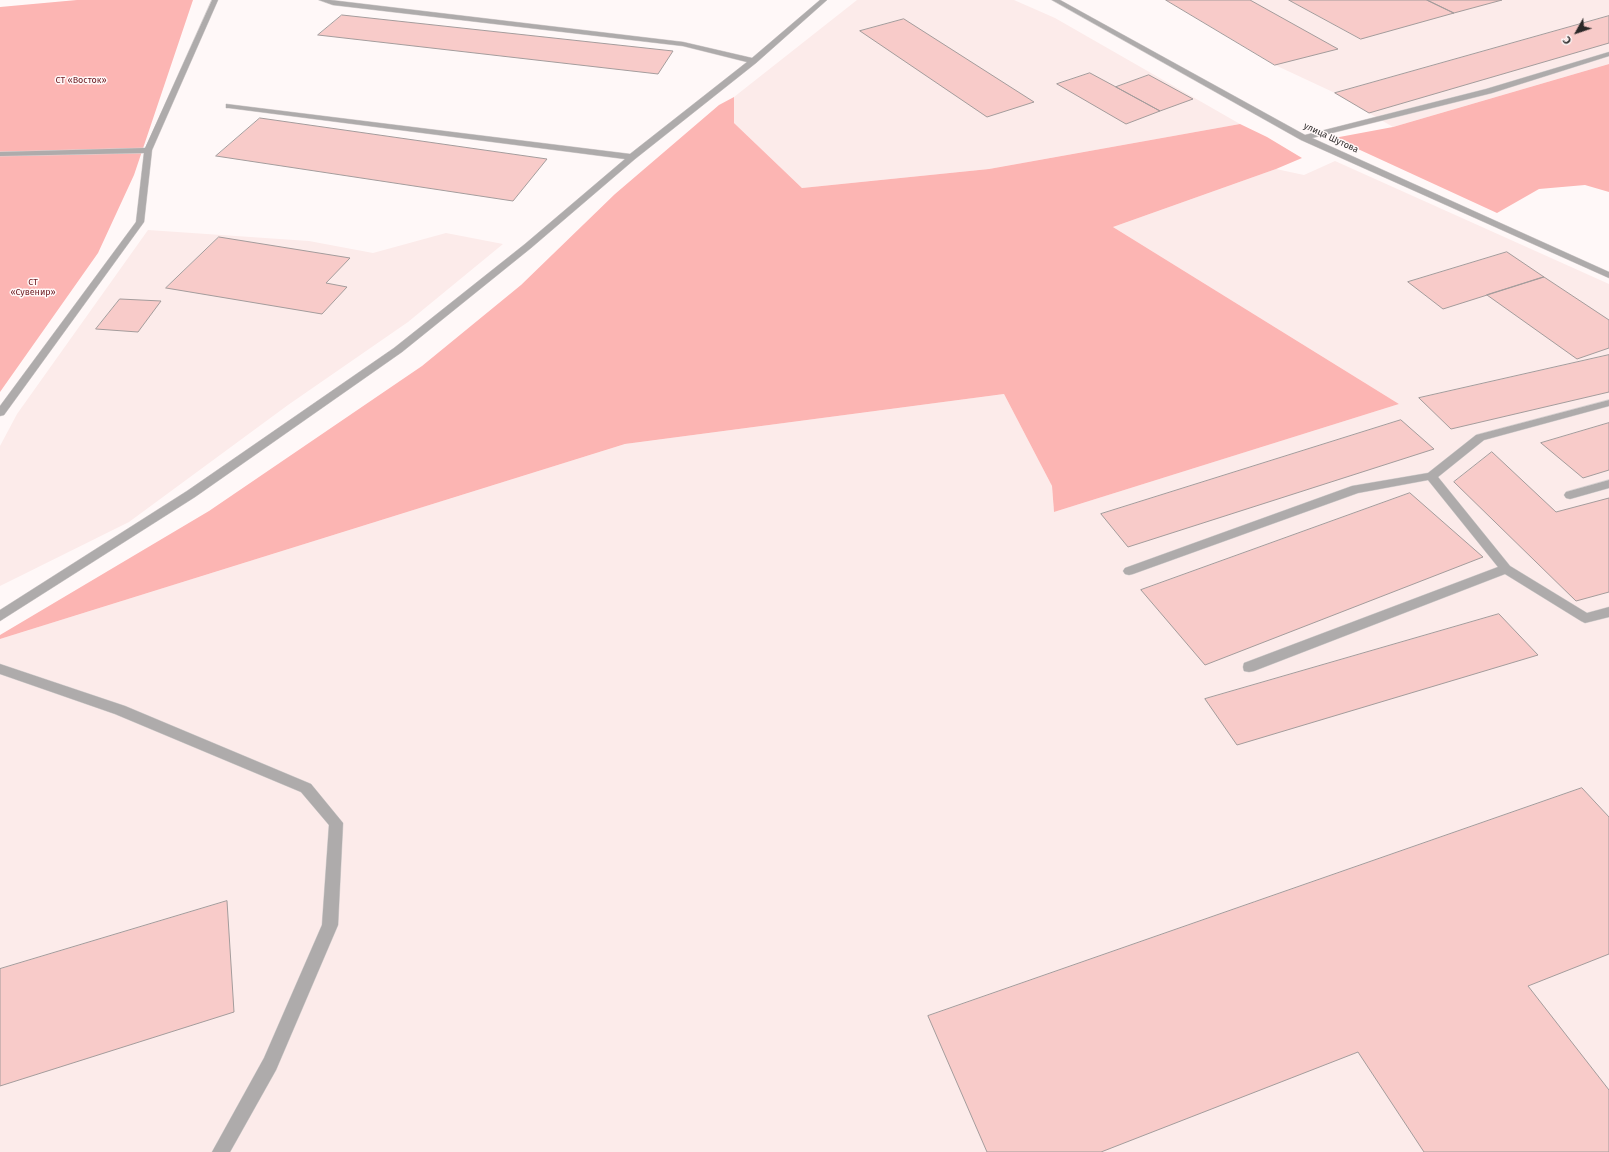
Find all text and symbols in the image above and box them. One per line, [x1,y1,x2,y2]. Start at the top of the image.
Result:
north arrow [1557,12,1597,52]
text: С [1560,33,1574,47]
park label: СТ «Восток» [55,75,107,85]
street label: улица Шутова [1302,121,1360,155]
park label: СТ «Сувенир» [10,277,56,298]

